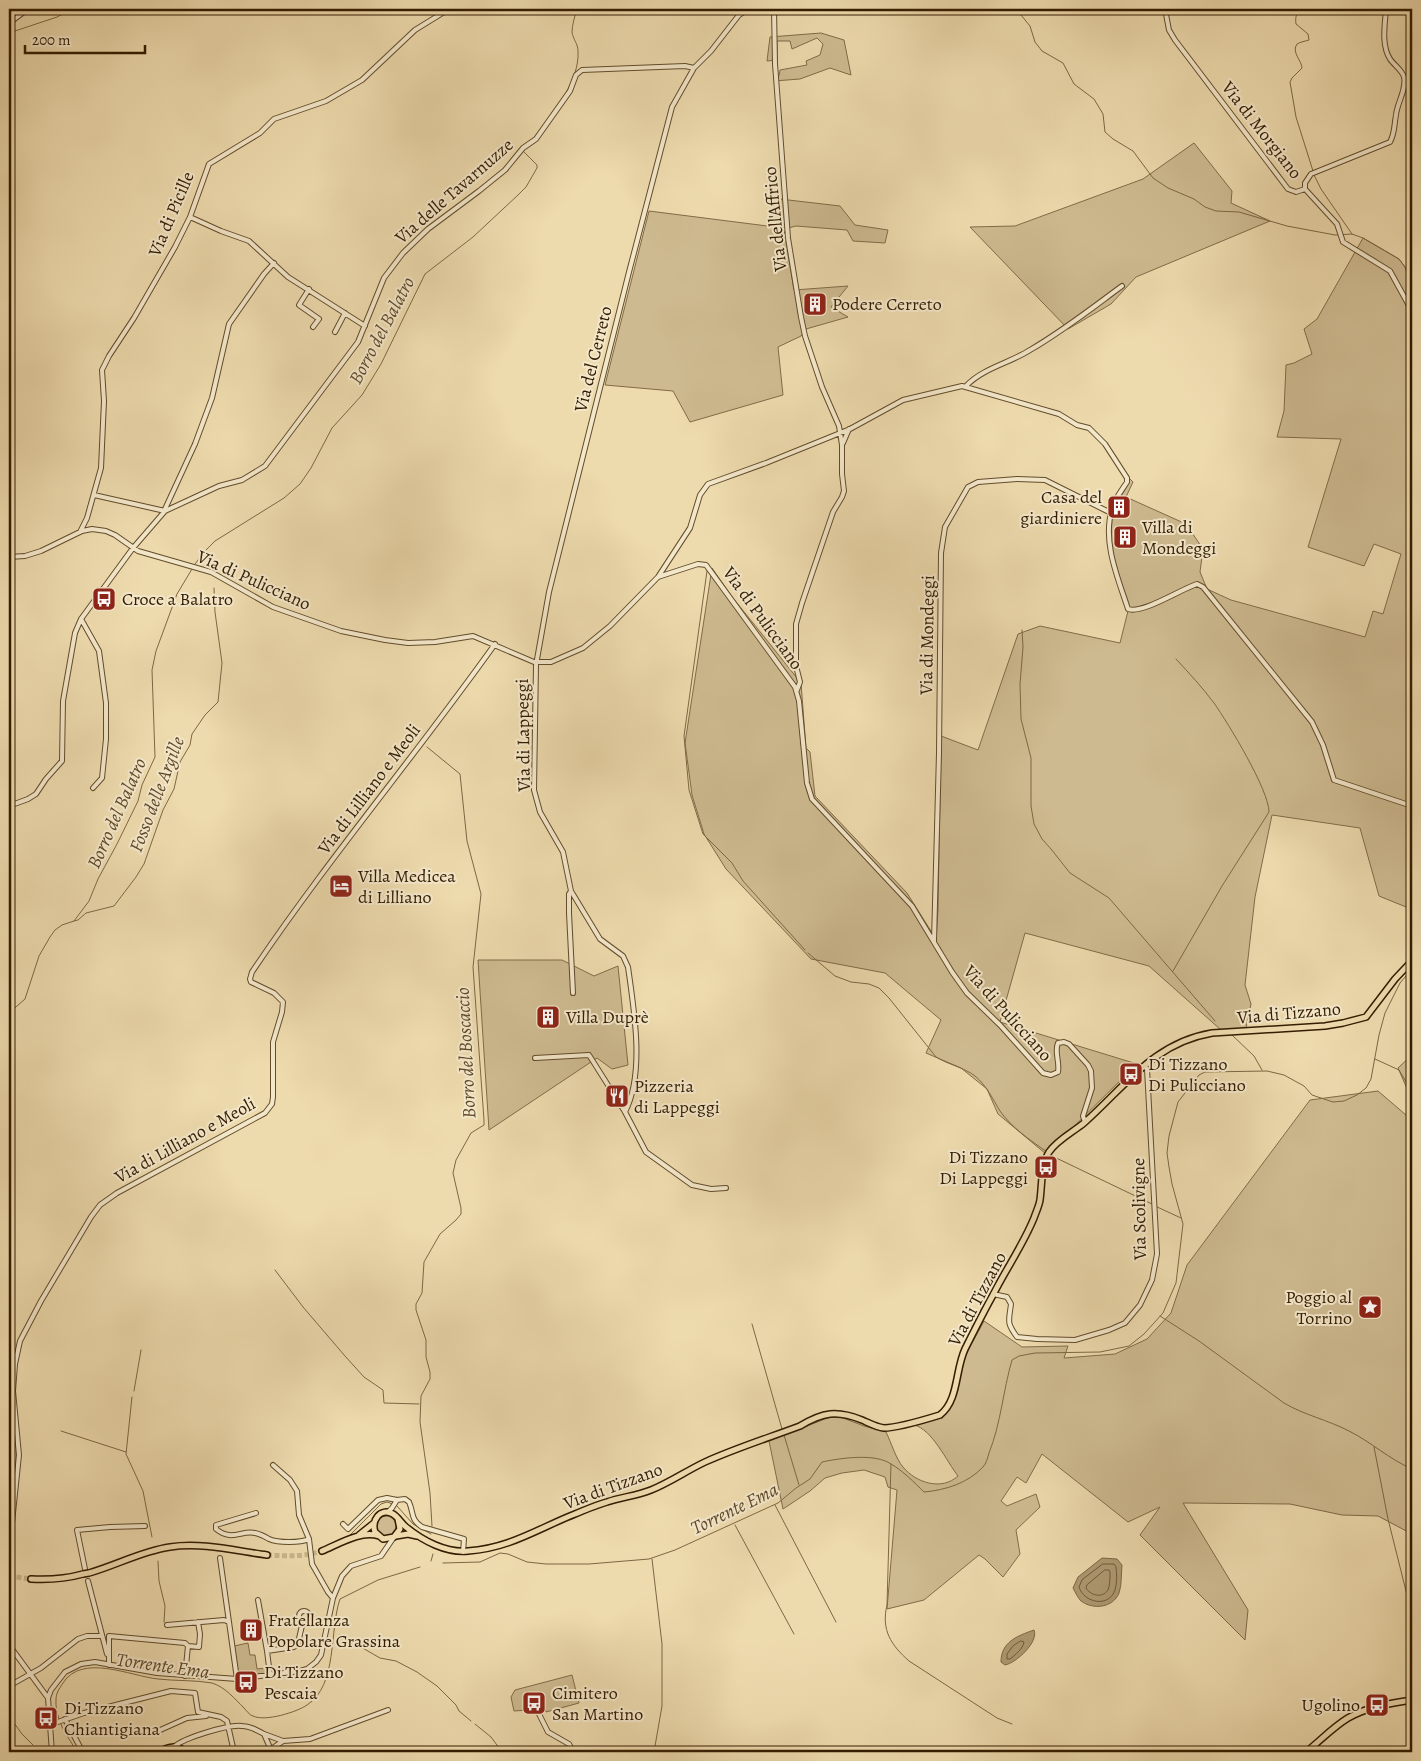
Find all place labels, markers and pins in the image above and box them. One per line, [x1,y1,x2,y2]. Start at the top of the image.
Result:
building icon: Podere Cerreto [802,291,828,317]
place label: Podere Cerreto [832,292,942,316]
place label: Casa del giardiniere [1020,485,1103,530]
building icon: Casa del giardiniere [1106,494,1132,520]
place label: Villa di Mondeggi [1141,515,1216,560]
building icon: Villa di Mondeggi [1112,524,1138,550]
bus stop icon: Croce a Balatro [91,586,117,612]
place label: Croce a Balatro [122,587,233,611]
place label: Villa Medicea di Lilliano [357,864,456,909]
hotel icon: Villa Medicea di Lilliano [328,873,354,899]
building icon: Villa Duprè [535,1004,561,1030]
place label: Villa Duprè [565,1005,649,1029]
place label: Di Tizzano Di Pulicciano [1148,1052,1246,1097]
bus stop icon: Di Tizzano Di Pulicciano [1118,1061,1144,1087]
place label: Pizzeria di Lappeggi [634,1074,720,1119]
restaurant icon: Pizzeria di Lappeggi [604,1083,630,1109]
place label: Di Tizzano Di Lappeggi [939,1145,1028,1190]
bus stop icon: Di Tizzano Di Lappeggi [1033,1154,1059,1180]
place label: Poggio al Torrino [1286,1285,1353,1330]
place icon: Poggio al Torrino [1357,1294,1383,1320]
place label: Fratellanza Popolare Grassina [268,1608,401,1653]
building icon: Fratellanza Popolare Grassina [238,1617,264,1643]
place label: Di Tizzano Pescaia [264,1660,343,1705]
bus stop icon: Di Tizzano Pescaia [233,1669,259,1695]
place label: Cimitero San Martino [552,1681,643,1726]
bus stop icon: Cimitero San Martino [521,1690,547,1716]
bus stop icon: Ugolino [1364,1692,1390,1718]
place label: Ugolino [1301,1693,1360,1717]
place label: Di Tizzano Chiantigiana [64,1696,161,1741]
bus stop icon: Di Tizzano Chiantigiana [33,1705,59,1731]

